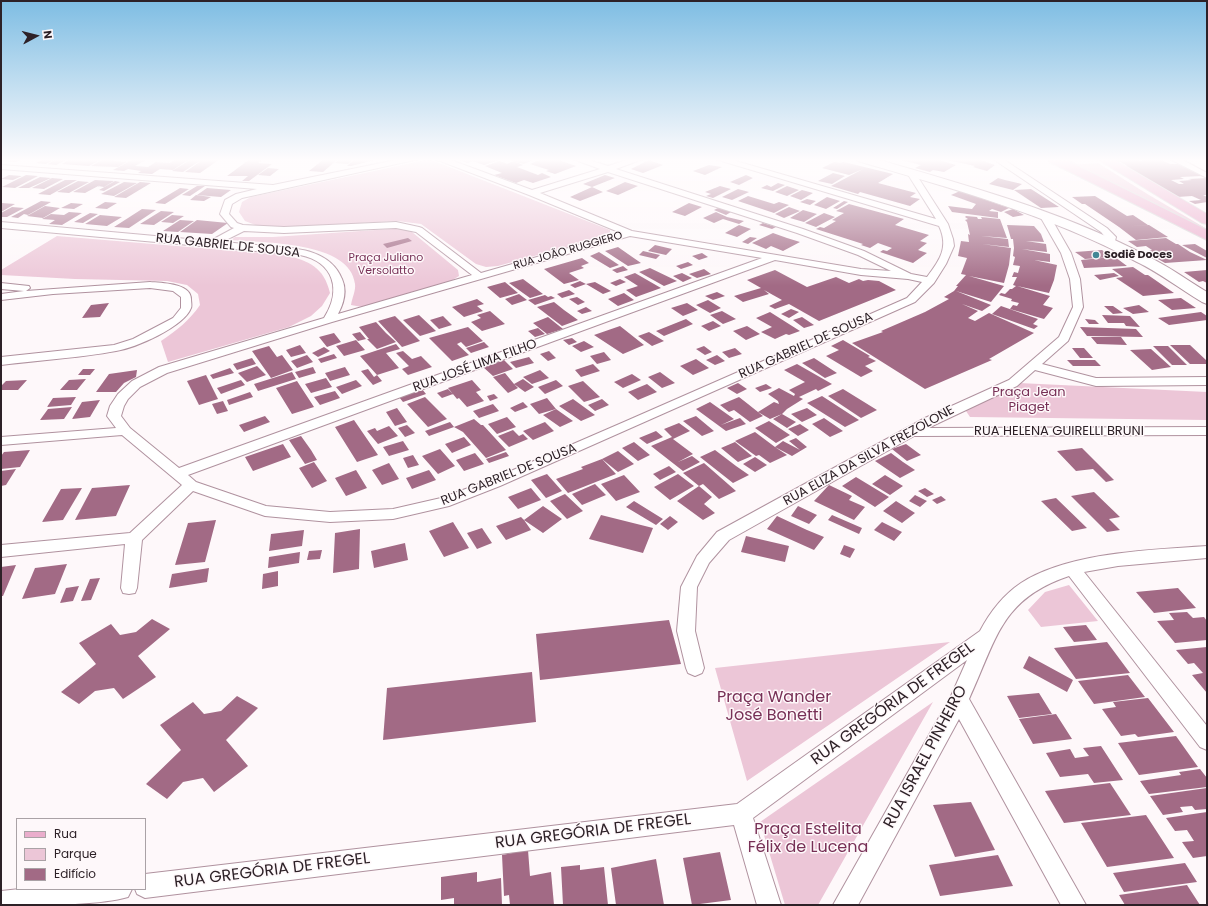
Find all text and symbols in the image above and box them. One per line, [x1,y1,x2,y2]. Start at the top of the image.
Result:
north arrow [16,16,56,56]
text: N [39,29,56,40]
street label: RUA JOÃO RUGGIERO [512,229,624,273]
street label: RUA GABRIEL DE SOUSA [155,231,301,261]
place label: Sodiê Doces [1104,248,1172,262]
marker: Sodiê Doces [1091,250,1101,260]
park label: Praça Juliano Versolatto [349,251,423,277]
street label: RUA GABRIEL DE SOUSA [737,309,875,383]
street label: RUA JOSÉ LIMA FILHO [411,336,539,396]
park label: Praça Jean Piaget [992,385,1066,416]
street label: RUA ELIZA DA SILVA FREZOLONE [781,402,957,510]
street label: RUA HELENA GUIRELLI BRUNI [974,424,1144,440]
street label: RUA GABRIEL DE SOUSA [439,441,579,509]
street label: RUA GREGÓRIA DE FREGEL [808,638,978,770]
street label: RUA ISRAEL PINHEIRO [880,682,972,832]
park label: Praça Wander José Bonetti [717,688,831,726]
street label: RUA GREGÓRIA DE FREGEL [494,810,692,854]
legend [16,818,146,890]
park label: Praça Estelita Félix de Lucena [748,820,868,858]
text: Rua [54,825,77,842]
text: Parque [54,845,97,862]
street label: RUA GREGÓRIA DE FREGEL [173,849,371,893]
text: Edifício [54,865,96,882]

